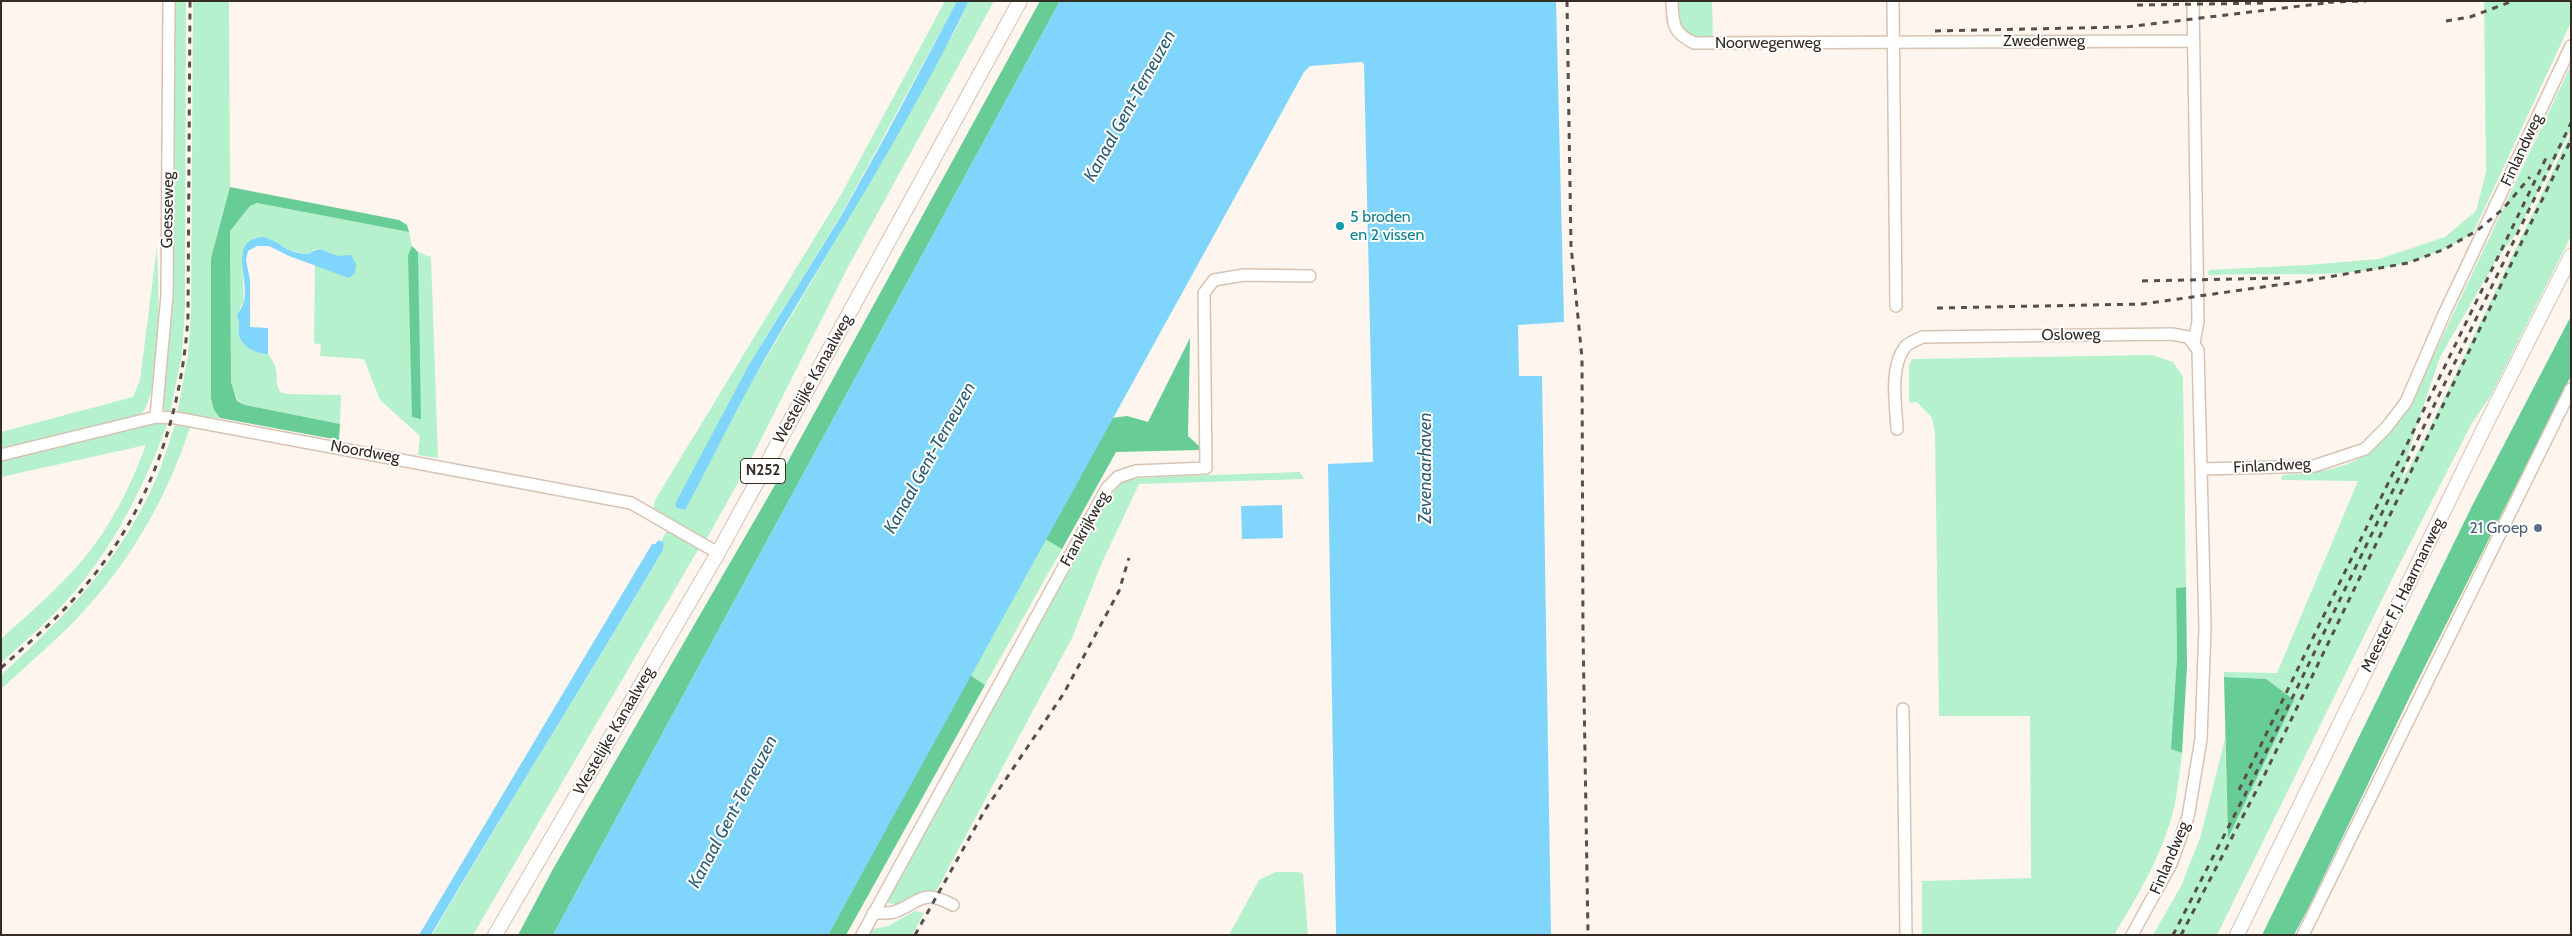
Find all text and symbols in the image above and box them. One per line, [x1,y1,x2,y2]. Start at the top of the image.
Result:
water label: Kanaal Gent-Terneuzen [1079,27,1181,185]
street label: Zwedenweg [2003,31,2085,51]
street label: Noorwegenweg [1715,33,1821,53]
street label: Finlandweg [2497,111,2547,189]
street label: Goesseweg [158,171,178,249]
place label: 5 broden en 2 vissen [1350,207,1424,245]
marker: 5 broden en 2 vissen [1334,220,1346,232]
street label: Westelijke Kanaalweg [770,311,856,447]
street label: Osloweg [2041,325,2101,345]
water label: Kanaal Gent-Terneuzen [879,379,981,537]
water label: Zevenaarhaven [1415,412,1437,524]
street label: Noordweg [329,436,401,468]
street label: Finlandweg [2233,454,2311,478]
road number: N252 [740,458,786,484]
street label: Frankrijkweg [1056,488,1114,570]
street label: Meester F.J. Haarmanweg [2357,515,2449,675]
place label: 21 Groep [2469,518,2528,538]
marker: 21 Groep [2532,522,2544,534]
street label: Westelijke Kanaalweg [570,664,658,798]
water label: Kanaal Gent-Terneuzen [684,732,782,892]
street label: Finlandweg [2146,819,2194,897]

